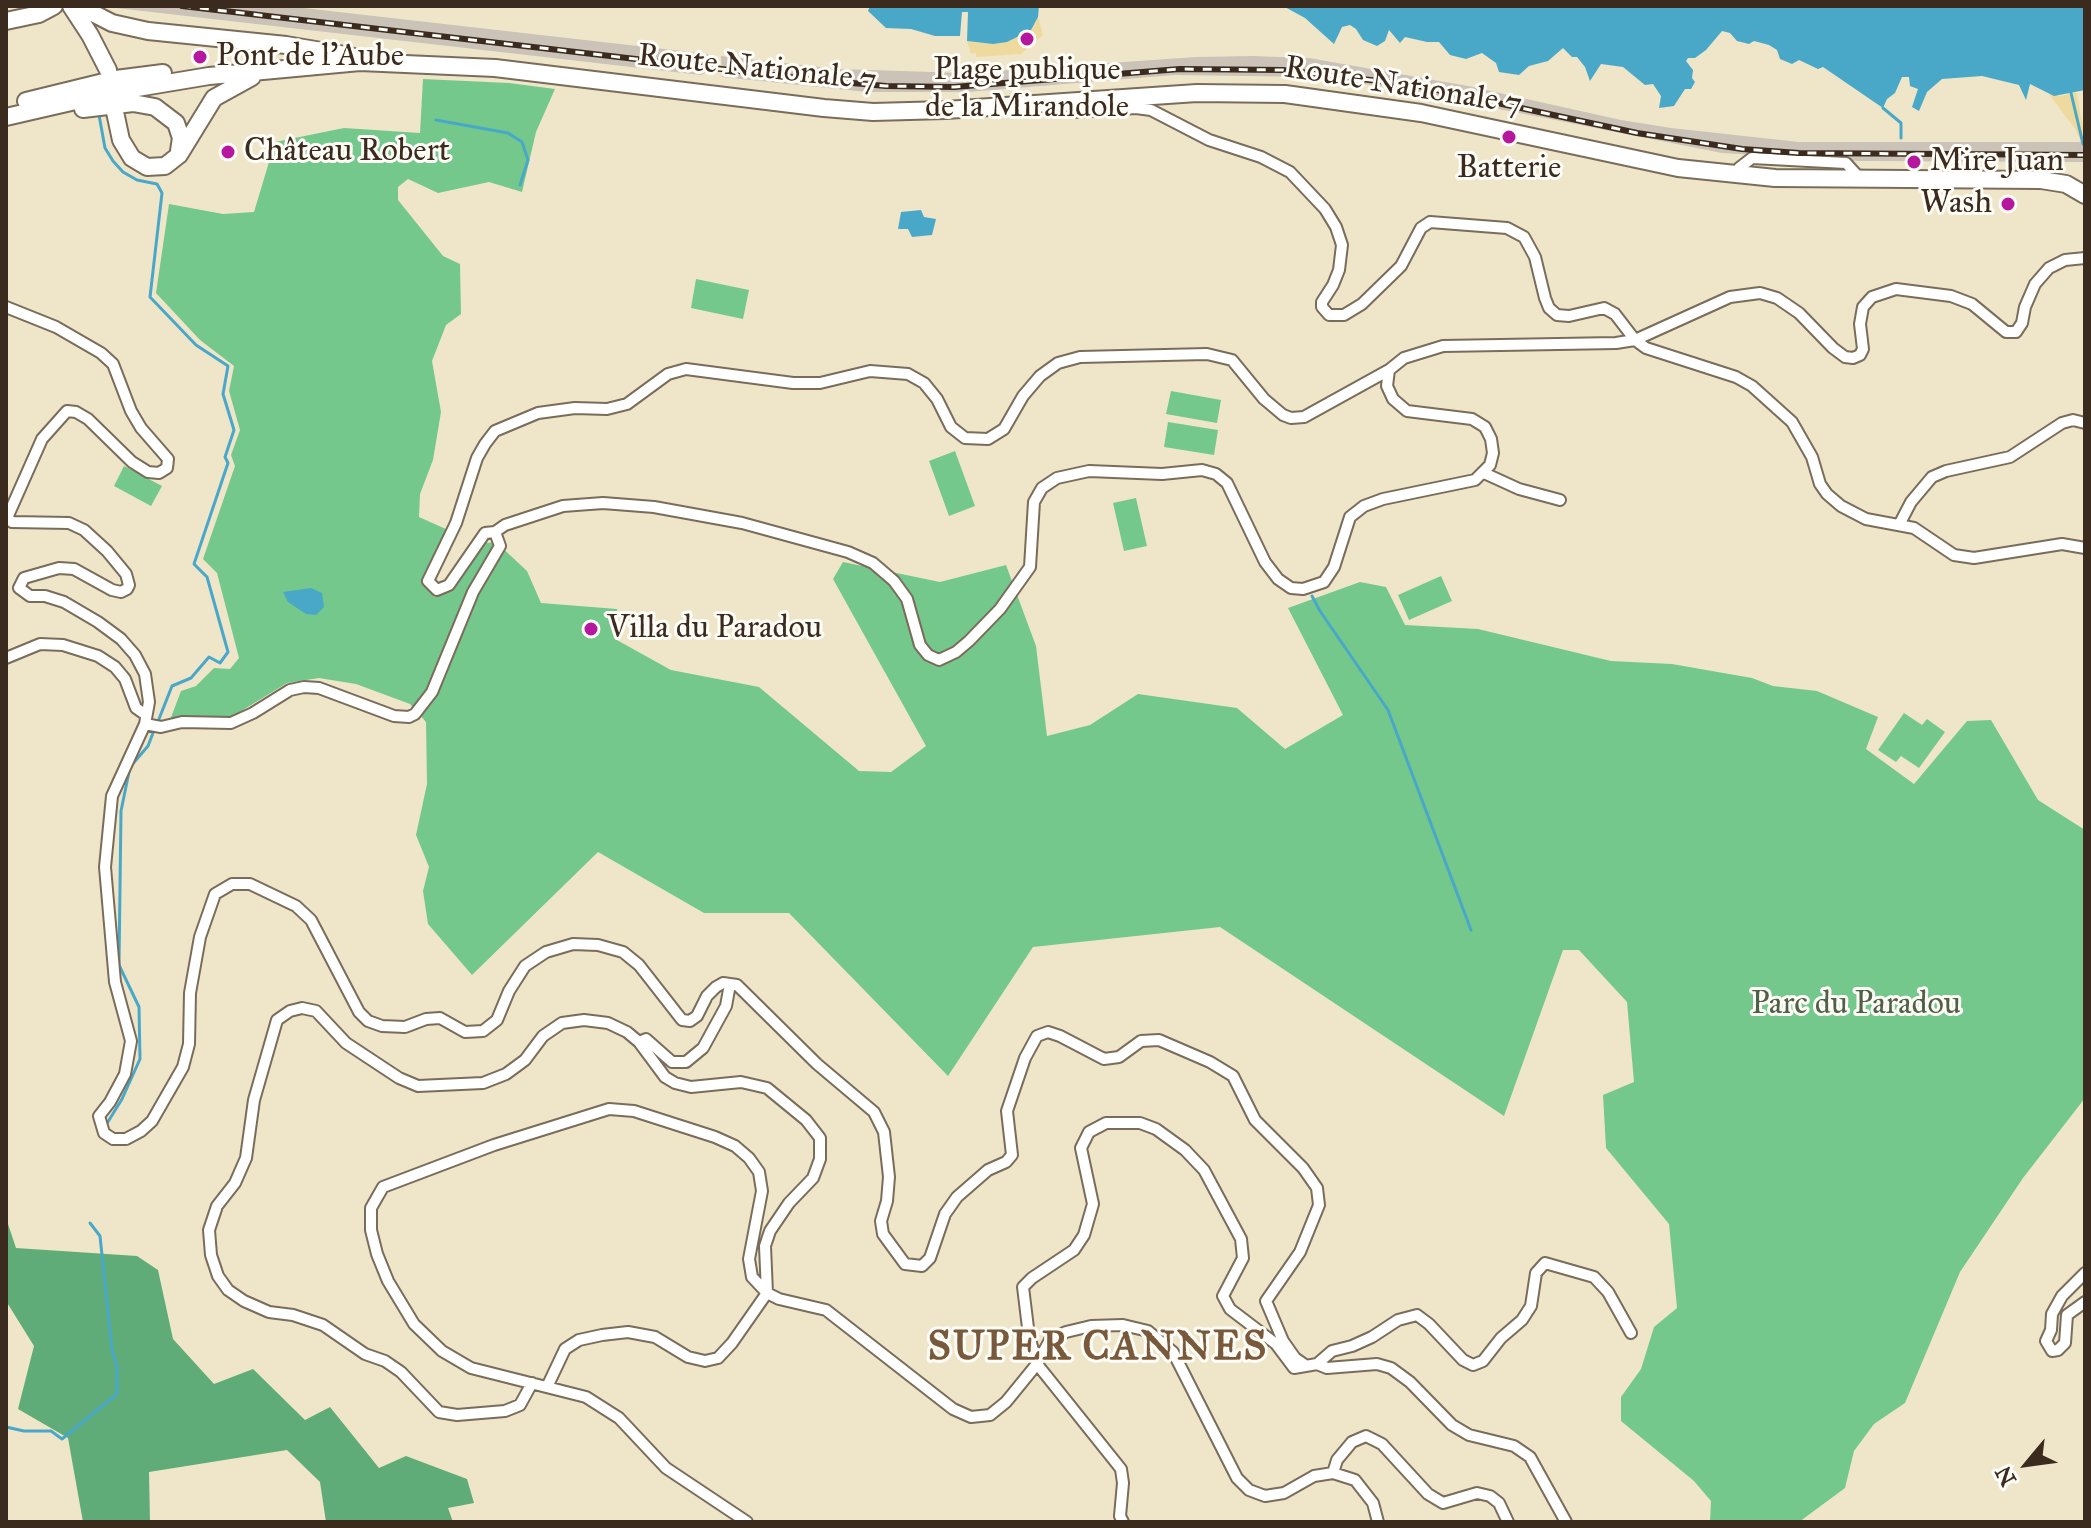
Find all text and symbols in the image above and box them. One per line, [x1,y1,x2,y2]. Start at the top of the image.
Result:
marker: Plage publique de la Mirandole [1018,30,1036,48]
street label: Route Nationale 7 [636,37,878,101]
place label: Pont de l'Aube [216,38,404,76]
marker: Pont de l'Aube [191,48,209,66]
street label: Route Nationale 7 [1281,49,1525,125]
place label: Plage publique de la Mirandole [925,52,1129,127]
marker: Batterie [1500,128,1518,146]
place label: Château Robert [244,133,450,171]
marker: Château Robert [219,143,237,161]
place label: Mire Juan [1930,143,2064,181]
place label: Batterie [1457,150,1561,188]
marker: Mire Juan [1905,153,1923,171]
place label: Wash [1920,185,1992,223]
marker: Wash [1999,195,2017,213]
place label: Villa du Paradou [607,610,822,648]
marker: Villa du Paradou [582,620,600,638]
park label: Parc du Paradou [1751,986,1961,1024]
district label: SUPER CANNES [928,1325,1268,1373]
north arrow [1987,1424,2067,1504]
text: N [1989,1461,2022,1491]

